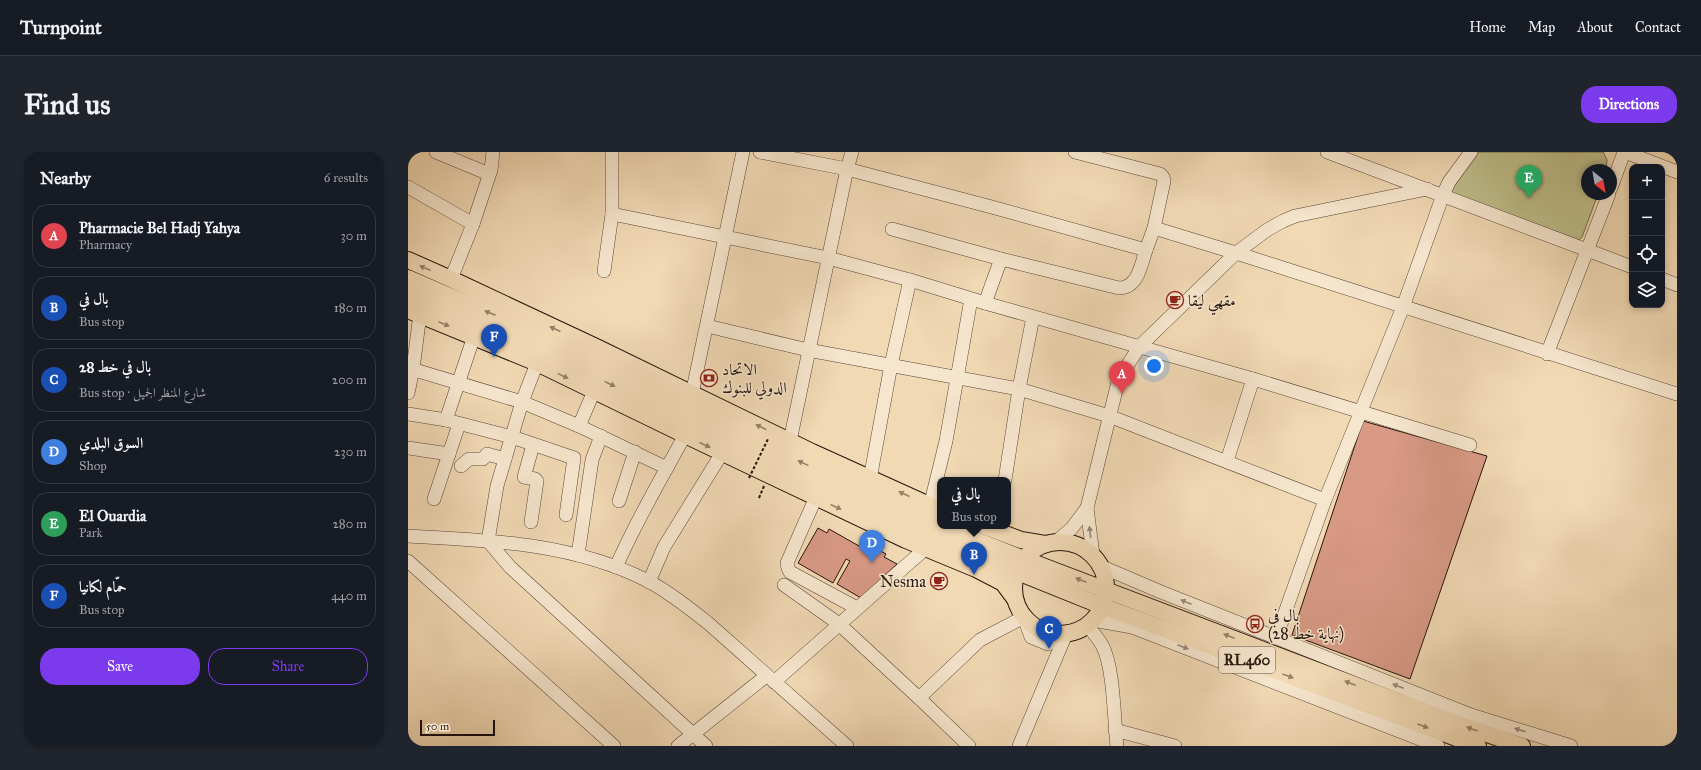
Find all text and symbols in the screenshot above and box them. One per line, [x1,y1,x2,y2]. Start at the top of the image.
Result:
text: Turnpoint [20,16,102,39]
text: Home [1469,19,1506,36]
text: Map [1528,19,1555,36]
text: About [1577,19,1613,36]
text: Contact [1635,19,1681,36]
button: Directions [1581,86,1677,123]
text: Find us [24,87,110,122]
north arrow [1581,164,1617,200]
map controls [1629,164,1665,308]
button: + [1629,164,1665,200]
pin: E [1516,165,1542,198]
text: Nearby [40,168,91,189]
text: 6 results [324,170,368,186]
button: − [1629,200,1665,236]
text: Pharmacie Bel Hadj Yahya [79,219,240,237]
text: A [50,228,58,244]
text: 30 m [341,228,367,244]
button: locate [1629,236,1665,272]
text: Pharmacy [79,237,132,253]
one-way arrow [418,265,430,271]
button: layers [1629,272,1665,308]
text: بال في [79,290,108,308]
cafe icon: مقهي ليقا [1165,290,1185,310]
place label: مقهي ليقا [1188,291,1236,316]
text: B [50,300,58,316]
text: 180 m [334,300,367,316]
one-way arrow [484,310,496,316]
text: Bus stop [79,314,125,330]
one-way arrow [439,321,450,327]
pin: F [481,324,507,357]
one-way arrow [550,326,561,332]
your location [1144,356,1164,376]
text: بال في خط 28 [79,358,151,376]
place label: الاتحاد الدولي للبنوك [722,360,787,400]
pin: A [1109,361,1135,394]
bank icon: الاتحاد الدولي للبنوك [699,368,719,388]
text: C [50,372,58,388]
text: 200 m [332,372,367,388]
one-way arrow [558,373,569,379]
one-way arrow [604,380,616,387]
text: Bus stop · شارع المنظر الجميل [79,385,206,401]
one-way arrow [756,424,767,430]
text: السوق البلدي [79,434,143,452]
one-way arrow [700,442,711,448]
text: D [49,444,59,460]
text: 230 m [334,444,367,460]
text: Shop [79,458,107,474]
one-way arrow [797,460,808,466]
popup [937,477,1011,529]
text: بال في [951,485,980,503]
one-way arrow [899,491,910,497]
one-way arrow [830,504,841,510]
text: El Ouardia [79,507,146,525]
text: Bus stop [951,509,997,525]
text: E [49,516,59,532]
text: 280 m [332,516,367,532]
text: Park [79,525,103,541]
one-way arrow [1087,526,1093,538]
pin: D [859,530,885,563]
pin: B [961,542,987,575]
cafe icon: Nesma [929,571,949,591]
place label: Nesma [880,572,926,591]
one-way arrow [1075,577,1087,583]
text: حمّام لكانيا [79,578,127,596]
text: F [50,588,58,604]
text: 440 m [331,588,367,604]
one-way arrow [1180,599,1192,605]
text: Bus stop [79,602,125,618]
place label: بال في (نهاية خط 28) [1268,606,1344,644]
bus stop icon: بال في (نهاية خط 28) [1245,614,1265,634]
pin: C [1036,616,1062,649]
one-way arrow [1222,633,1234,639]
one-way arrow [1178,645,1190,651]
road number: RL460 [1219,647,1275,673]
button: Save [40,648,200,685]
button: Share [208,648,368,685]
one-way arrow [1283,673,1295,679]
one-way arrow [1344,679,1356,685]
one-way arrow [1392,683,1404,689]
scale bar [420,718,495,737]
text: 50 m [426,720,449,733]
one-way arrow [1418,723,1430,729]
one-way arrow [1465,725,1477,731]
one-way arrow [1514,727,1526,733]

